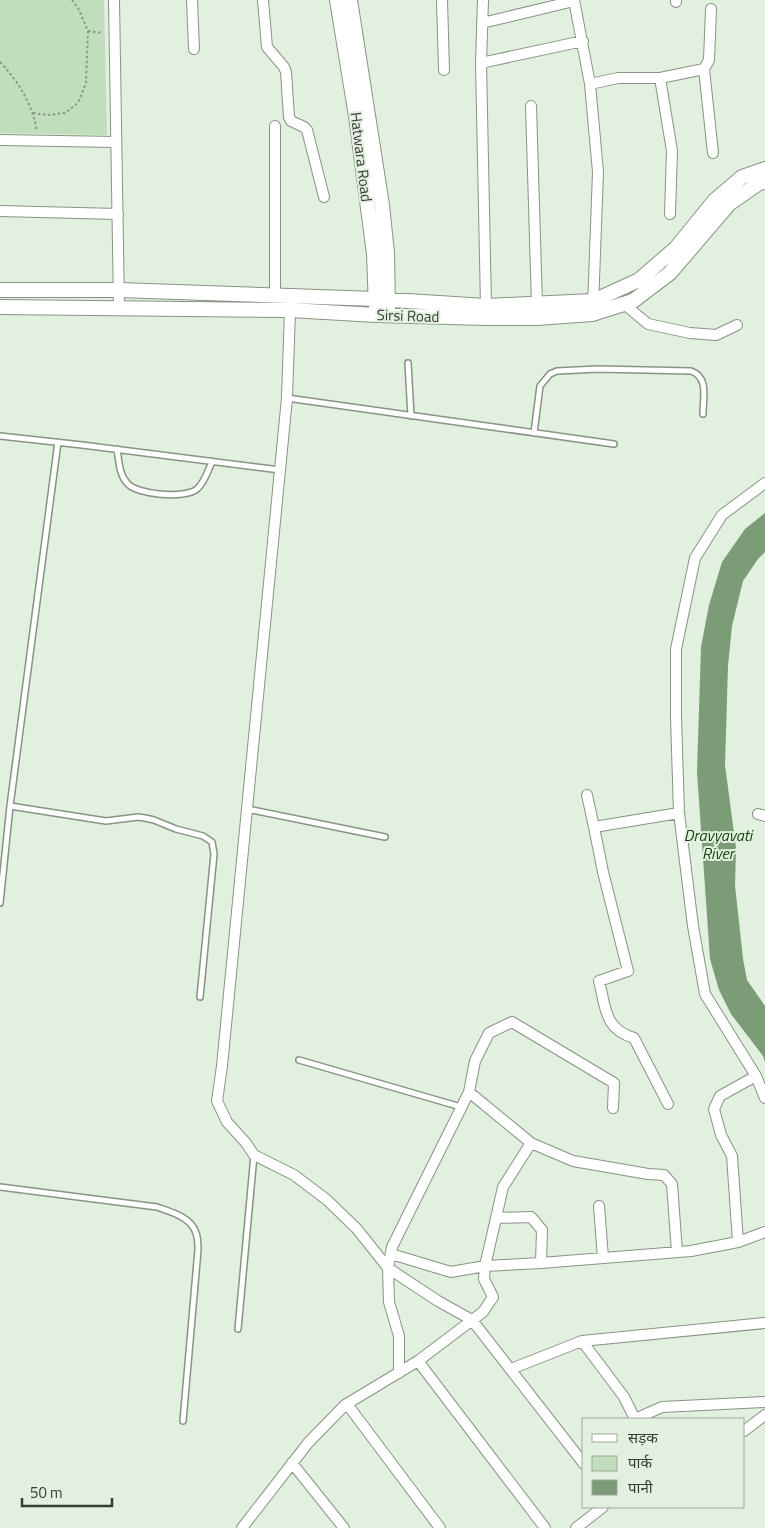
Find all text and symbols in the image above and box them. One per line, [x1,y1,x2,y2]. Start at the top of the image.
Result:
street label: Hatwara Road [345,111,378,203]
street label: Sirsi Road [376,303,440,328]
water label: Dravyavati River [684,823,754,865]
legend [582,1418,745,1508]
text: सड़क [628,1426,658,1449]
text: पार्क [628,1451,652,1474]
scale bar [22,1476,112,1508]
text: पानी [628,1476,654,1499]
text: 50 m [30,1481,63,1504]

